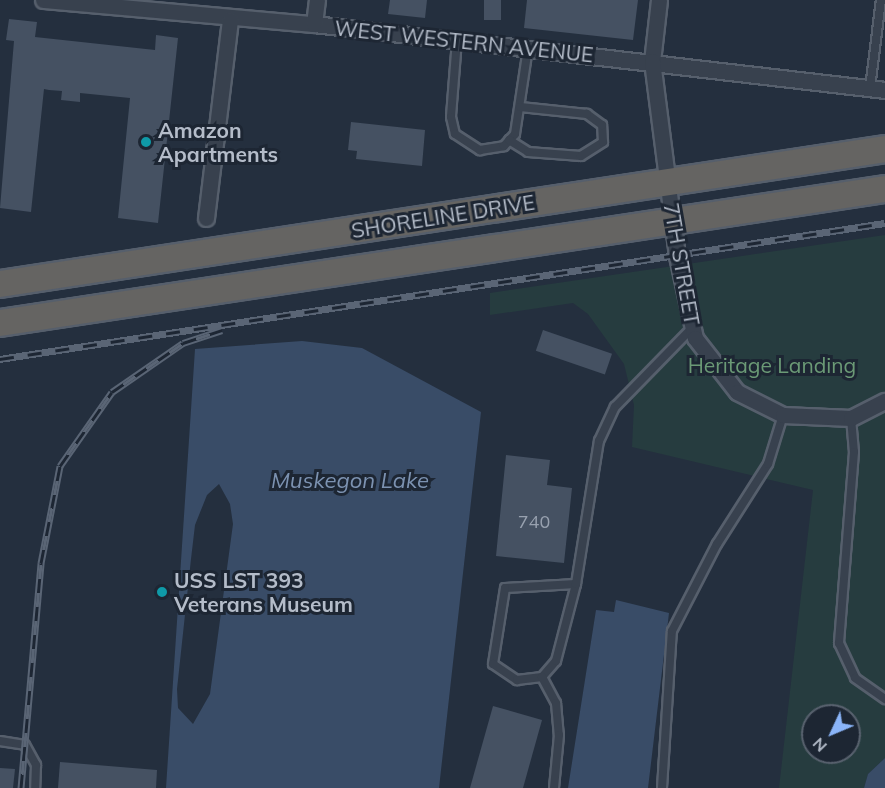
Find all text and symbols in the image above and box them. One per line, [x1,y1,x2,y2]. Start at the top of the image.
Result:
street label: WEST WESTERN AVENUE [333,15,595,67]
place label: Amazon Apartments [158,117,278,167]
marker: Amazon Apartments [139,135,153,149]
street label: SHORELINE DRIVE [350,189,536,243]
street label: 7TH STREET [659,201,705,327]
park label: Heritage Landing [688,352,856,378]
water label: Muskegon Lake [271,468,429,494]
house number: 740 [518,511,550,533]
place label: USS LST 393 Veterans Museum [174,567,353,617]
marker: USS LST 393 Veterans Museum [155,585,169,599]
north arrow [801,704,861,764]
text: N [808,734,831,756]

